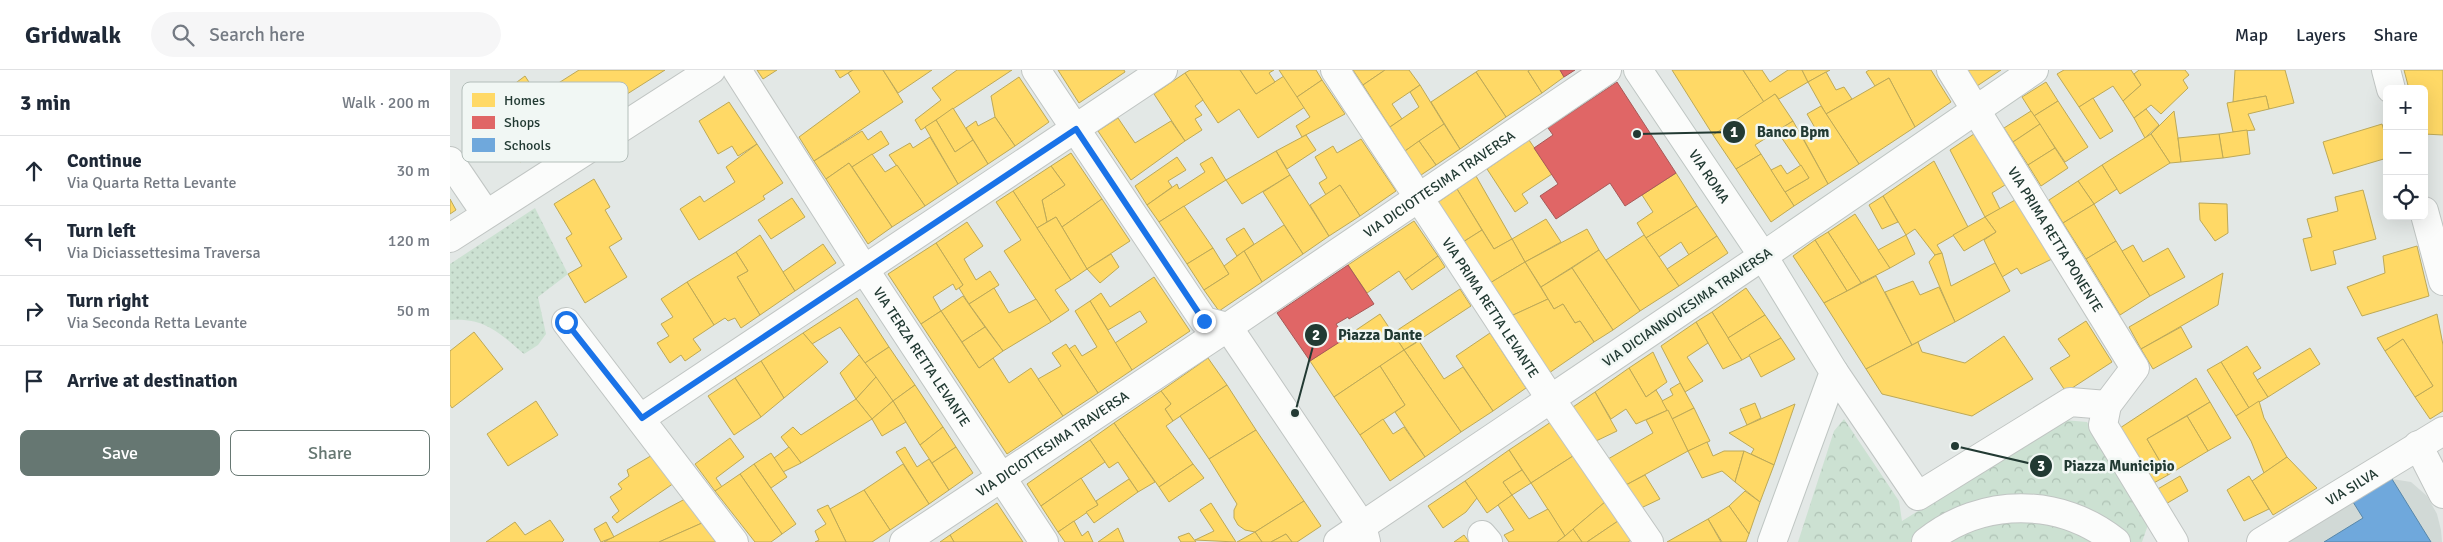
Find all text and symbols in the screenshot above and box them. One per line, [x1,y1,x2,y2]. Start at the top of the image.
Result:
search box [151,12,501,57]
text: Gridwalk [25,20,121,50]
icon: search [169,21,197,49]
text: Search here [209,23,305,47]
text: Map [2235,24,2268,46]
text: Layers [2296,24,2346,46]
text: Share [2374,24,2418,46]
legend [462,82,628,162]
map controls [2383,85,2428,220]
button: + [2383,85,2428,130]
text: 3 min [20,90,71,116]
text: Homes [504,92,545,109]
text: Walk · 200 m [342,93,430,113]
text: Shops [504,114,540,131]
callout: Banco Bpm [1722,117,1839,147]
text: 1 [1730,123,1738,141]
text: Banco Bpm [1757,123,1829,141]
street label: VIA DICIOTTESIMA TRAVERSA [1360,127,1519,242]
button: − [2383,130,2428,175]
text: Schools [504,137,551,154]
street label: VIA ROMA [1685,146,1733,207]
text: Continue [67,149,142,173]
icon: ahead [20,157,48,185]
text: 30 m [396,161,430,181]
street label: VIA PRIMA RETTA PONENTE [2004,164,2106,315]
text: Via Quarta Retta Levante [67,173,236,193]
button: locate [2383,175,2428,220]
text: Turn left [67,219,136,243]
icon: left [20,227,48,255]
text: 120 m [388,231,430,251]
street label: VIA PRIMA RETTA LEVANTE [1438,235,1542,381]
text: Via Diciassettesima Traversa [67,243,261,263]
street label: VIA DICIANNOVESIMA TRAVERSA [1599,244,1776,371]
street label: VIA TERZA RETTA LEVANTE [869,284,973,430]
text: Turn right [67,289,149,313]
icon: right [20,297,48,325]
text: 50 m [396,301,430,321]
route end [1193,310,1216,333]
route start [555,311,578,334]
text: Via Seconda Retta Levante [67,313,247,333]
callout: Piazza Dante [1303,320,1432,350]
text: 2 [1312,326,1320,344]
text: Piazza Dante [1338,326,1422,344]
icon: arrive [20,367,48,395]
text: Arrive at destination [67,369,238,393]
street label: VIA DICIOTTESIMA TRAVERSA [973,387,1132,501]
button: Save [20,430,220,476]
button: Share [230,430,430,476]
callout: Piazza Municipio [2029,451,2185,481]
text: 3 [2037,457,2045,475]
text: Piazza Municipio [2064,457,2175,475]
street label: VIA SILVA [2323,465,2381,509]

